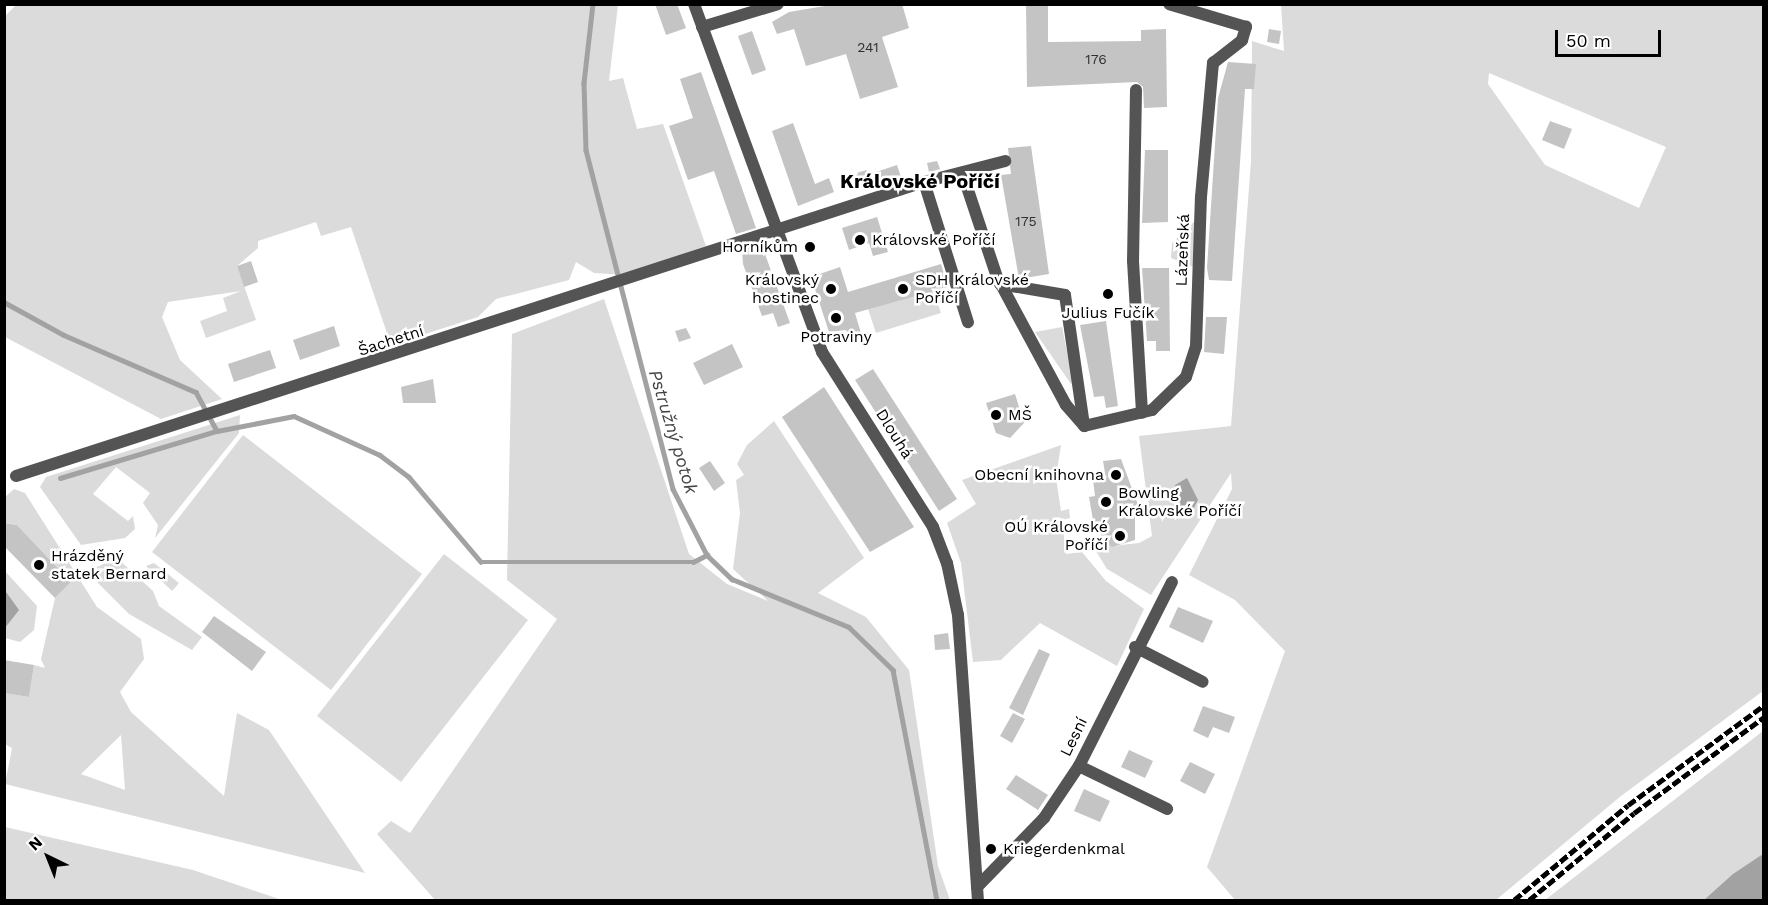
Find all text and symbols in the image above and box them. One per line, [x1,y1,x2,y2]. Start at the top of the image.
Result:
scale bar [1558,18,1664,56]
text: 50 m [1566,30,1611,51]
house number: 241 [857,39,879,55]
house number: 176 [1085,51,1107,67]
district label: Královské Poříčí [840,169,1000,193]
house number: 175 [1015,213,1037,229]
street label: Lázeňská [1172,213,1194,287]
place label: Královské Poříčí [872,230,996,250]
marker: Královské Poříčí [853,233,867,247]
place label: Horníkům [722,237,798,257]
marker: Horníkům [803,240,817,254]
place label: Královský hostinec [745,270,819,308]
place label: SDH Královské Poříčí [915,270,1029,308]
marker: Královský hostinec [824,282,838,296]
marker: SDH Královské Poříčí [896,282,910,296]
marker: Julius Fučík [1101,287,1115,301]
place label: Julius Fučík [1062,303,1154,323]
marker: Potraviny [829,311,843,325]
street label: Šachetní [356,321,426,361]
place label: Potraviny [800,327,872,347]
water label: Pstružný potok [644,367,702,497]
place label: MŠ [1008,405,1032,425]
street label: Dlouhá [871,406,917,462]
marker: MŠ [989,408,1003,422]
place label: Obecní knihovna [974,465,1104,485]
marker: Obecní knihovna [1109,468,1123,482]
place label: Bowling Královské Poříčí [1118,483,1242,521]
marker: Bowling Královské Poříčí [1099,495,1113,509]
place label: OÚ Královské Poříčí [1004,517,1108,555]
marker: OÚ Královské Poříčí [1113,529,1127,543]
place label: Hrázděný statek Bernard [51,546,167,584]
marker: Hrázděný statek Bernard [32,558,46,572]
street label: Lesní [1056,714,1092,760]
north arrow [18,827,78,887]
text: N [25,832,46,854]
place label: Kriegerdenkmal [1003,839,1125,859]
marker: Kriegerdenkmal [984,842,998,856]

